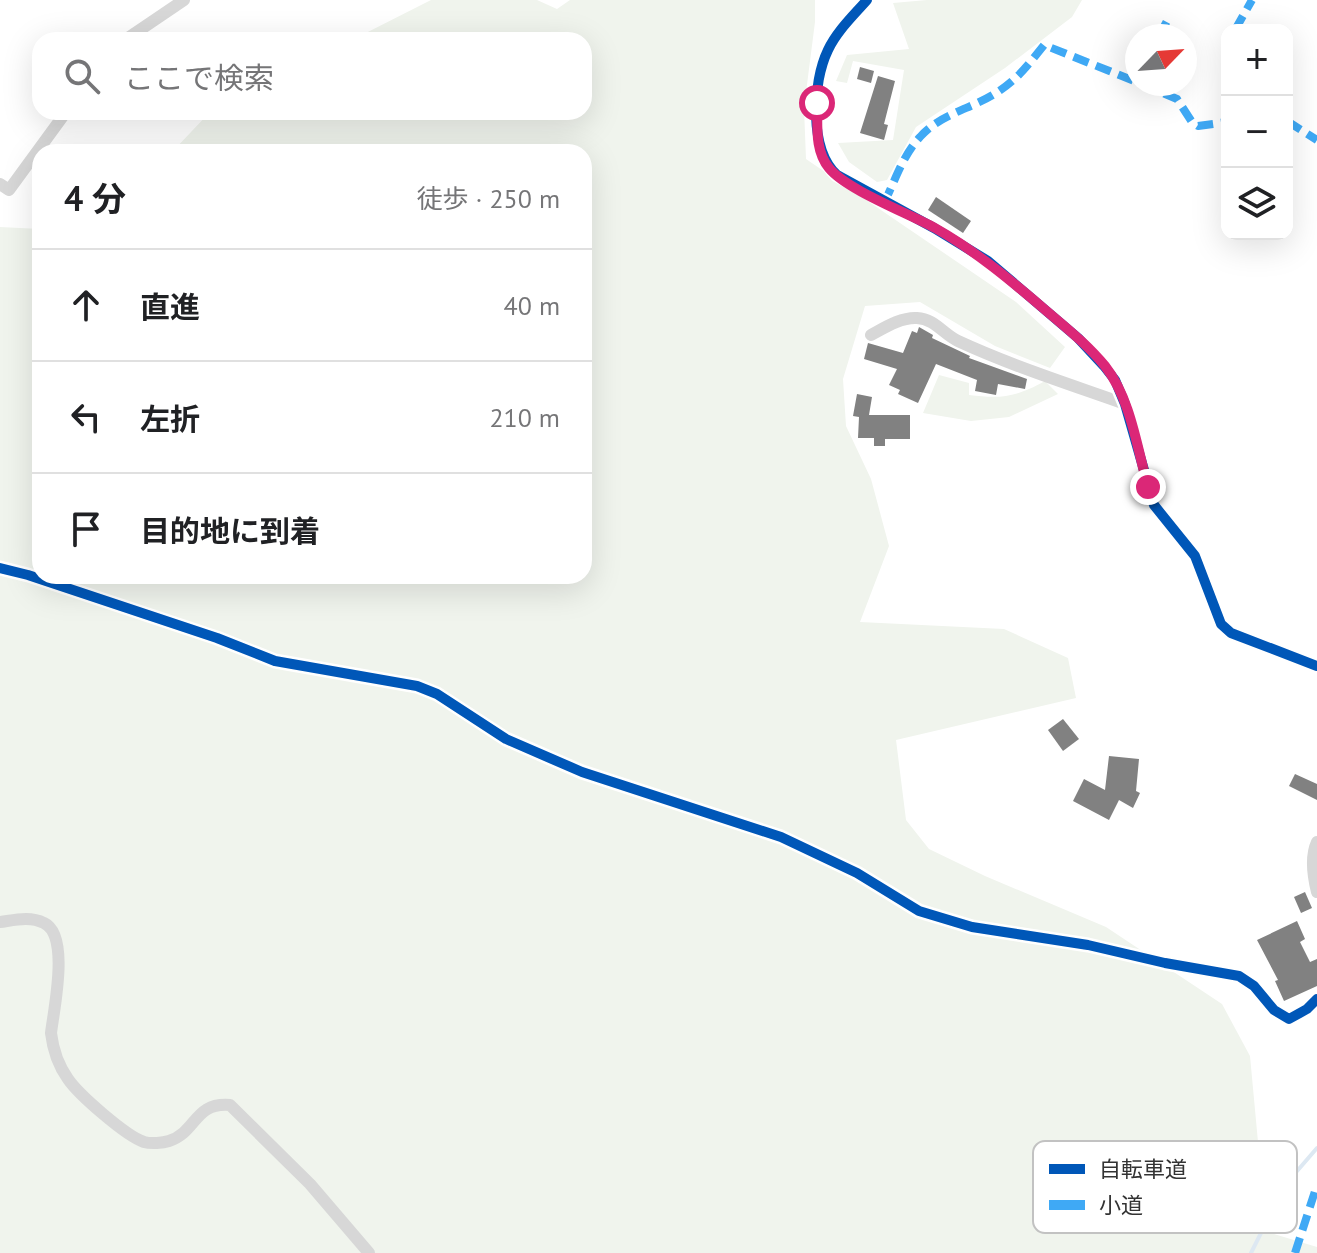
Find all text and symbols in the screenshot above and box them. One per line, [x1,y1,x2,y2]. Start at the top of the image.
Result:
north arrow [1125,24,1197,96]
map controls [1221,24,1293,240]
button: + [1221,24,1293,96]
search box [32,32,592,120]
icon: search [60,54,104,98]
text: ここで検索 [124,58,274,97]
route start [799,85,835,121]
button: − [1221,96,1293,168]
button: layers [1221,168,1293,240]
text: 4 分 [64,176,126,220]
text: 徒歩 · 250 m [417,182,560,215]
icon: ahead [64,283,108,327]
text: 直進 [140,287,200,326]
text: 40 m [504,289,560,322]
icon: left [64,395,108,439]
text: 左折 [140,399,200,438]
text: 210 m [489,401,560,434]
route end [1130,469,1166,505]
icon: arrive [64,507,108,551]
text: 目的地に到着 [140,511,320,550]
legend [1033,1141,1297,1233]
text: 自転車道 [1099,1155,1187,1183]
text: 小道 [1099,1191,1143,1219]

